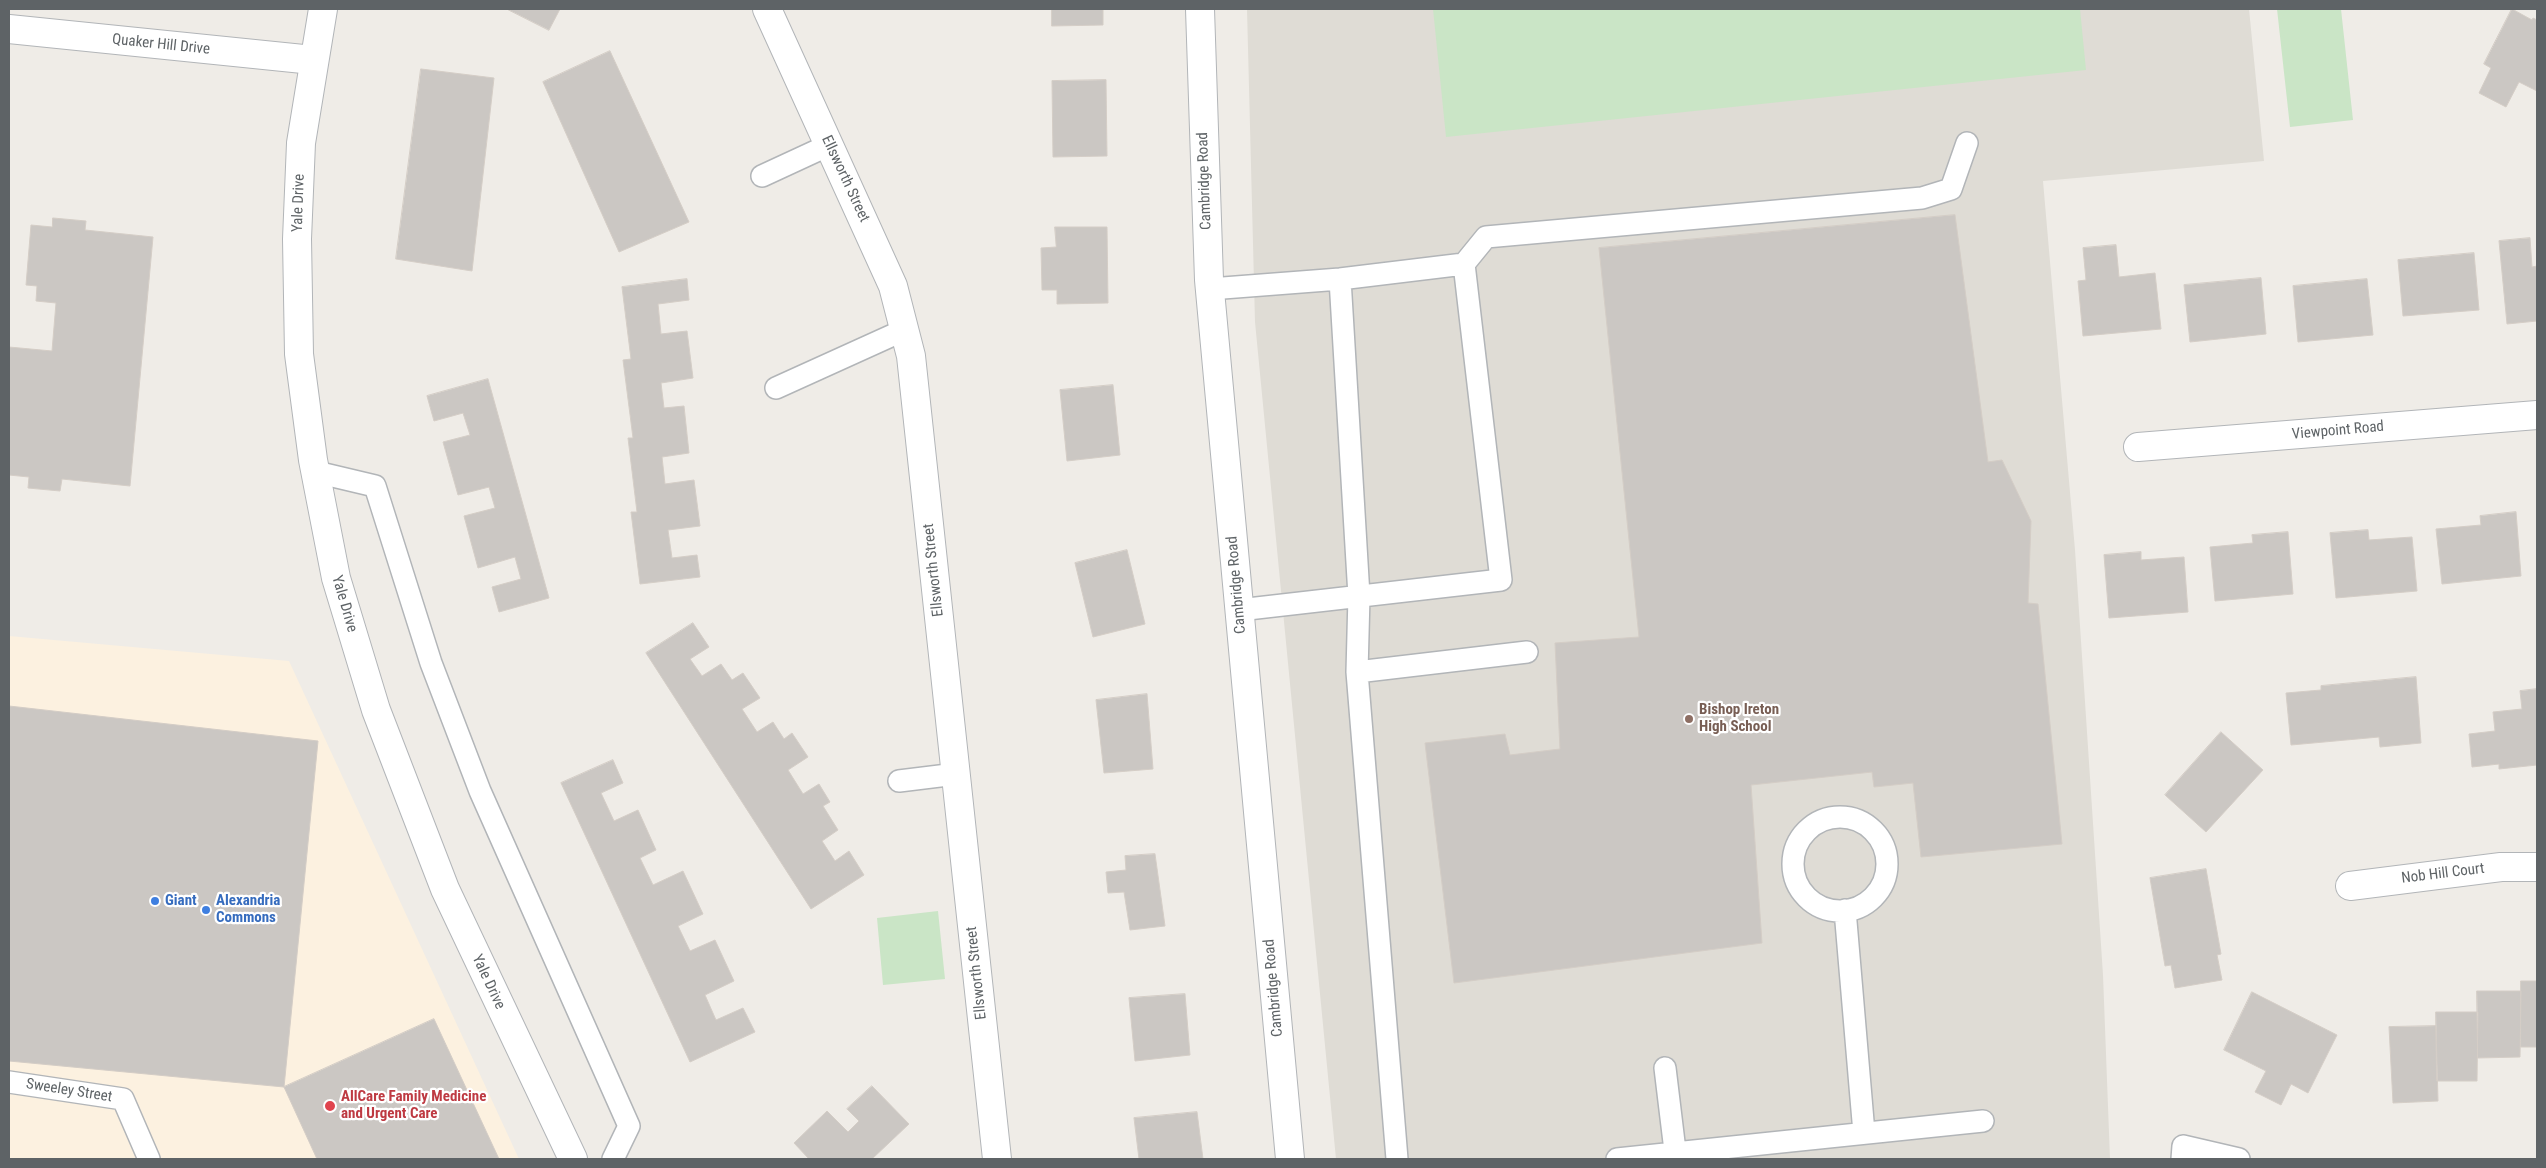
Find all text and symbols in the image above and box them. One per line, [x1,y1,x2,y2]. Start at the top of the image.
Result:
street label: Quaker Hill Drive [111,31,211,59]
street label: Cambridge Road [1194,132,1216,230]
street label: Ellsworth Street [817,133,873,225]
street label: Yale Drive [289,174,309,232]
street label: Viewpoint Road [2291,418,2385,444]
street label: Ellsworth Street [920,522,948,618]
street label: Cambridge Road [1224,535,1250,635]
street label: Yale Drive [327,573,361,635]
place label: Bishop Ireton High School [1699,701,1779,736]
marker: Bishop Ireton High School [1683,713,1695,725]
street label: Nob Hill Court [2401,860,2485,888]
place label: Giant [165,892,197,910]
place label: Alexandria Commons [216,892,280,927]
marker: Giant [149,895,161,907]
marker: Alexandria Commons [200,904,212,916]
street label: Ellsworth Street [963,925,991,1021]
street label: Cambridge Road [1261,938,1287,1038]
street label: Yale Drive [468,952,508,1012]
street label: Sweeley Street [25,1075,113,1107]
place label: AllCare Family Medicine and Urgent Care [341,1088,486,1123]
marker: AllCare Family Medicine and Urgent Care [323,1099,337,1113]

